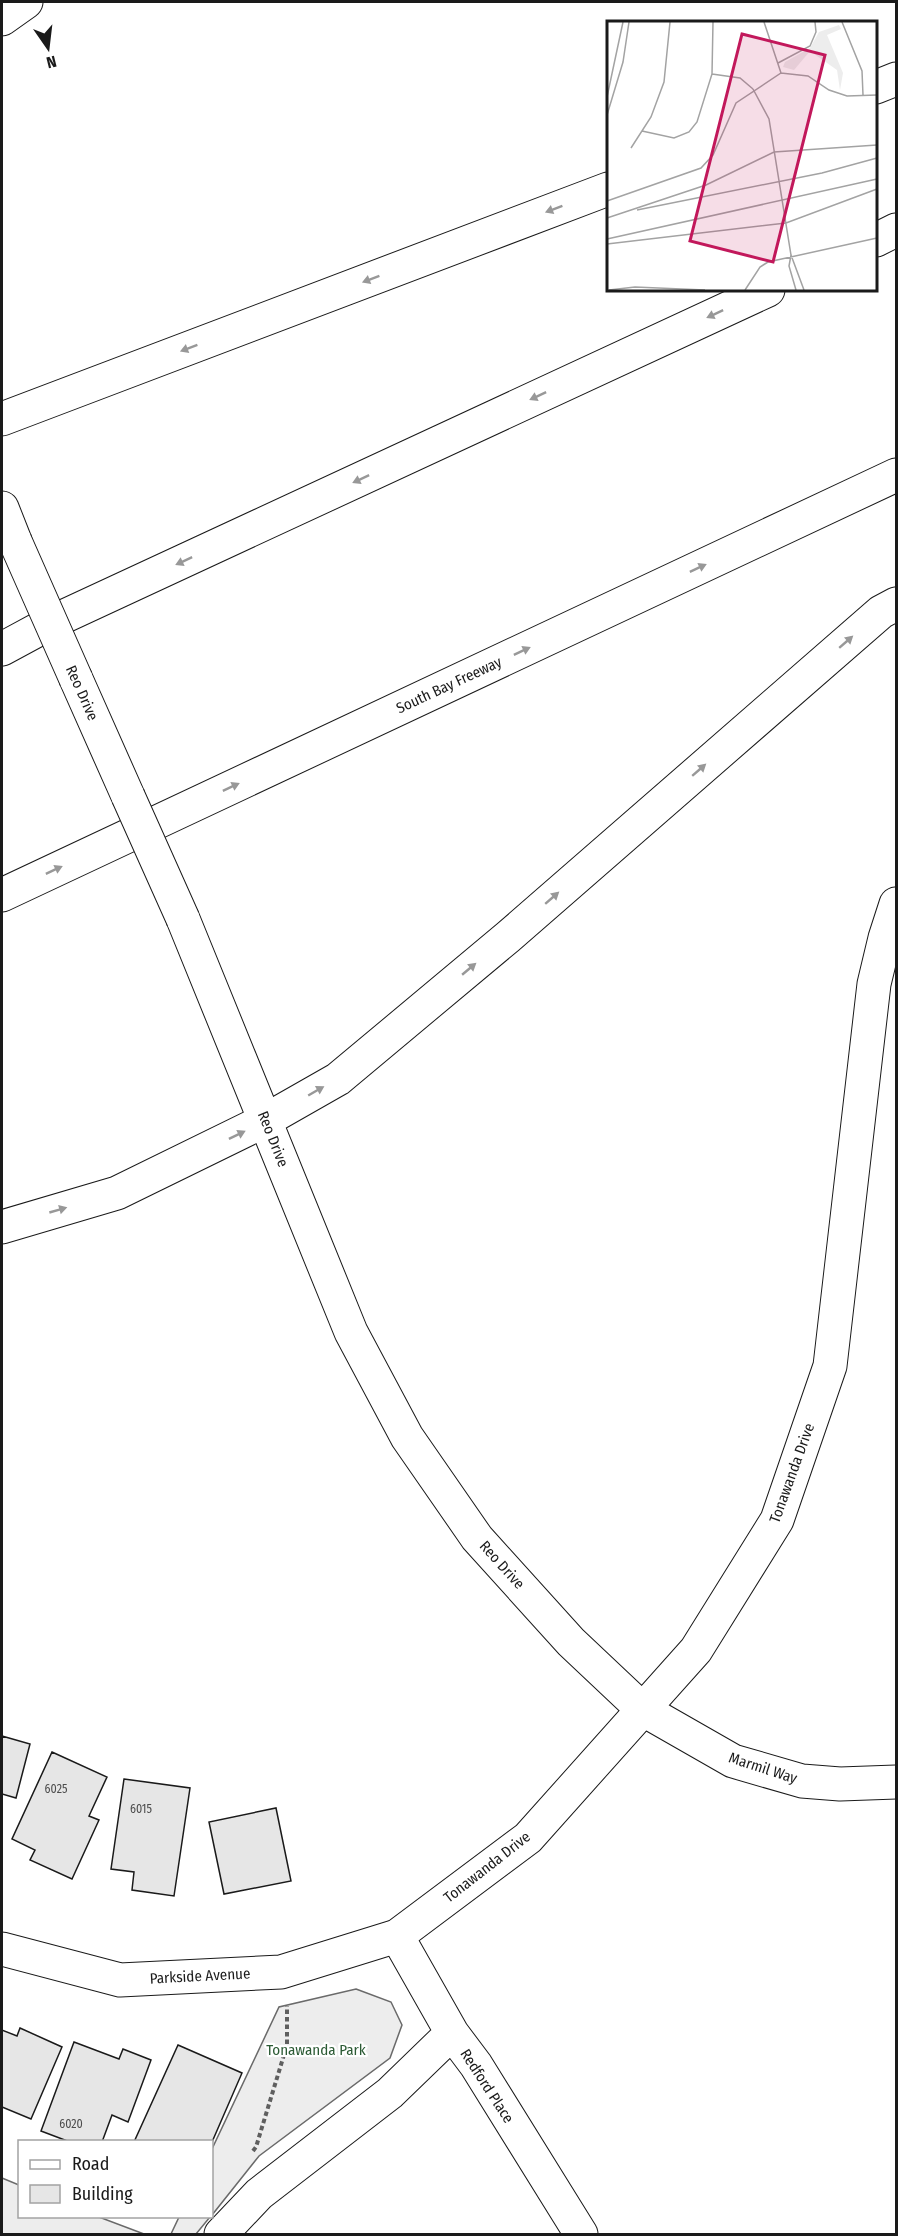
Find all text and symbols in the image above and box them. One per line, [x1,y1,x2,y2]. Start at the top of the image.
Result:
north arrow [18,18,78,78]
inset map [607,21,877,291]
text: N [45,52,58,72]
one-way arrow [545,205,563,215]
one-way arrow [362,274,380,284]
one-way arrow [706,310,723,319]
one-way arrow [180,343,198,353]
one-way arrow [530,392,547,401]
one-way arrow [353,474,370,483]
one-way arrow [176,556,193,565]
one-way arrow [690,564,707,573]
one-way arrow [838,636,854,649]
one-way arrow [513,646,531,656]
street label: South Bay Freeway [393,653,505,717]
street label: Reo Drive [62,663,102,723]
one-way arrow [691,764,706,777]
one-way arrow [223,783,240,792]
one-way arrow [46,865,63,874]
one-way arrow [544,892,559,905]
one-way arrow [461,964,476,976]
one-way arrow [308,1086,325,1096]
street label: Reo Drive [254,1108,292,1170]
one-way arrow [228,1130,245,1139]
one-way arrow [49,1205,67,1214]
street label: Tonawanda Drive [766,1421,818,1525]
street label: Reo Drive [476,1537,528,1593]
street label: Marmil Way [727,1749,800,1788]
house number: 6025 [45,1782,68,1796]
house number: 6015 [130,1802,153,1816]
street label: Tonawanda Drive [440,1828,534,1906]
street label: Parkside Avenue [149,1964,251,1988]
park label: Tonawanda Park [266,2041,366,2059]
street label: Redford Place [456,2046,518,2126]
house number: 6020 [59,2117,83,2131]
legend [18,2140,213,2218]
text: Road [72,2153,109,2175]
text: Building [72,2183,133,2205]

